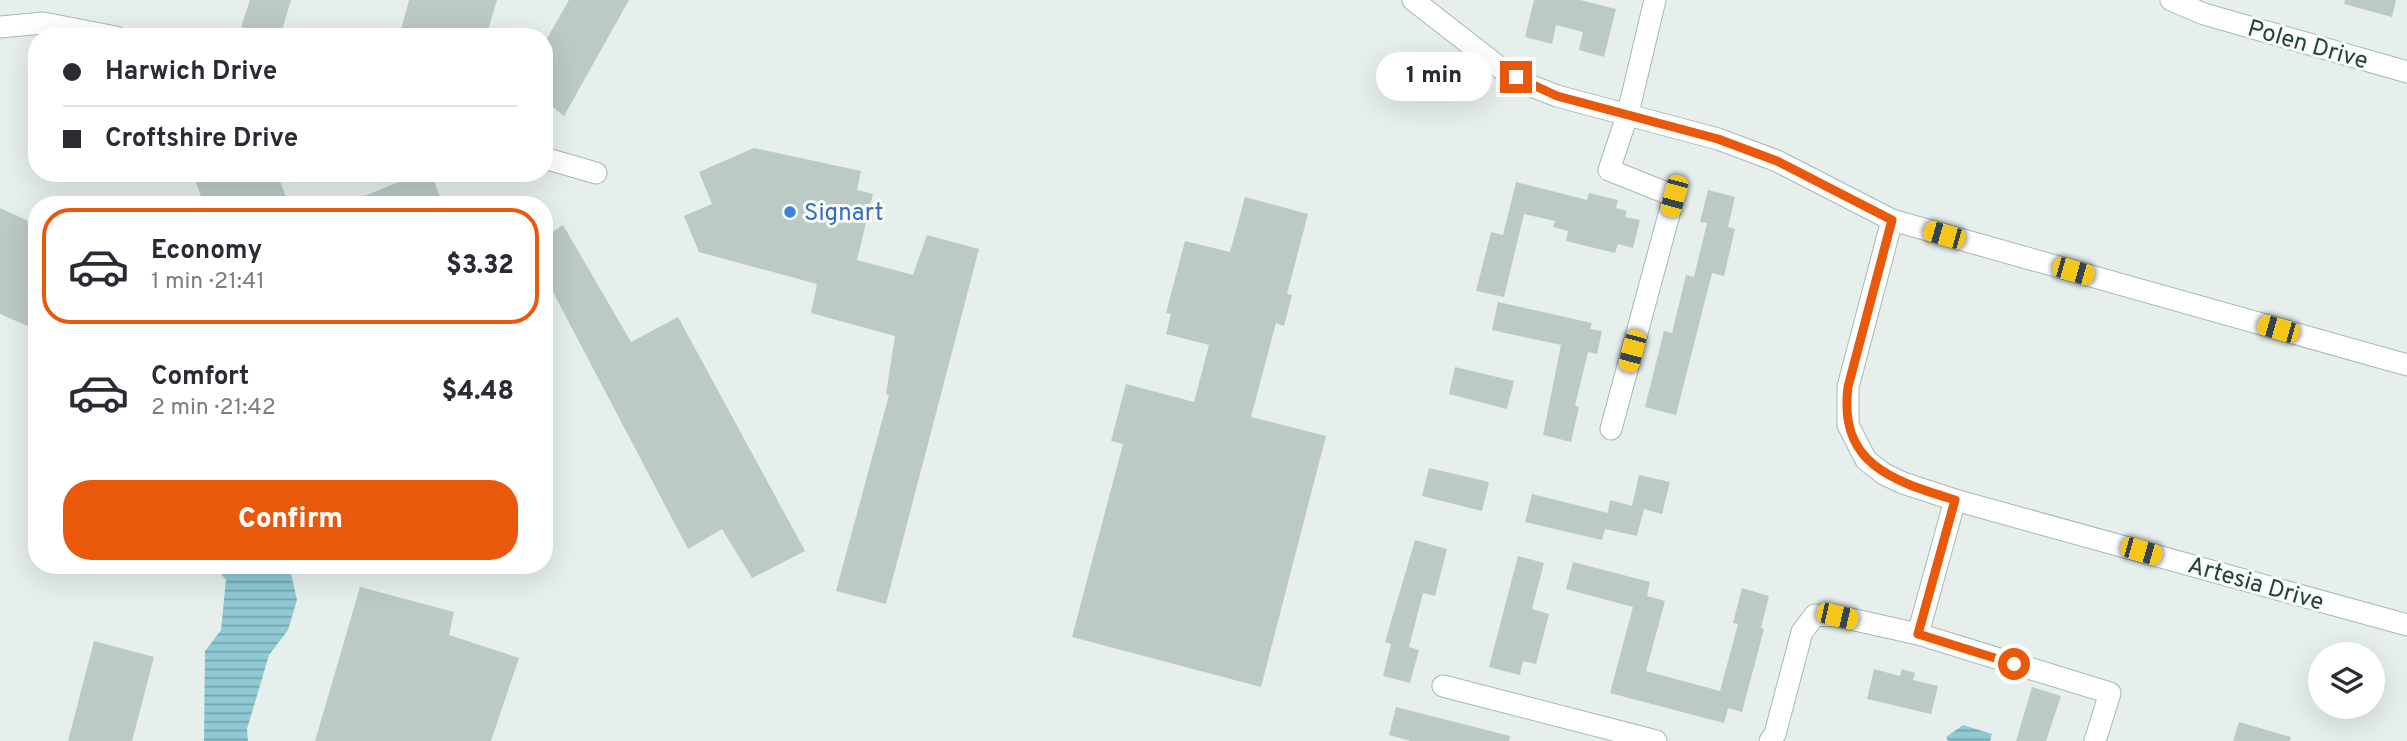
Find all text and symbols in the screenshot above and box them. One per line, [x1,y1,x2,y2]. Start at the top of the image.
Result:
street label: Polen Drive [2244,14,2371,77]
callout: 1 min [1376,52,1492,102]
text: Harwich Drive [105,56,277,89]
route end [1500,61,1532,93]
text: 1 min [1406,62,1462,91]
text: Croftshire Drive [105,123,298,156]
car [1659,173,1690,219]
place label: Signart [804,199,884,229]
marker: Signart [782,204,798,220]
car [1921,219,1968,251]
icon: car [67,235,130,298]
text: Economy [151,235,262,268]
text: $3.32 [446,250,514,283]
car [2050,255,2097,287]
text: 1 min · 21:41 [151,268,265,297]
car [2255,313,2302,345]
car [1617,328,1648,374]
icon: car [67,361,130,424]
text: Comfort [151,361,249,394]
text: $4.48 [441,376,514,409]
text: 2 min · 21:42 [151,394,276,423]
button: Confirm [63,480,518,560]
car [2118,535,2165,567]
street label: Artesia Drive [2184,551,2327,619]
car [1815,601,1860,631]
map controls [2308,642,2385,719]
button: layers [2308,642,2385,719]
route start [1998,648,2030,680]

